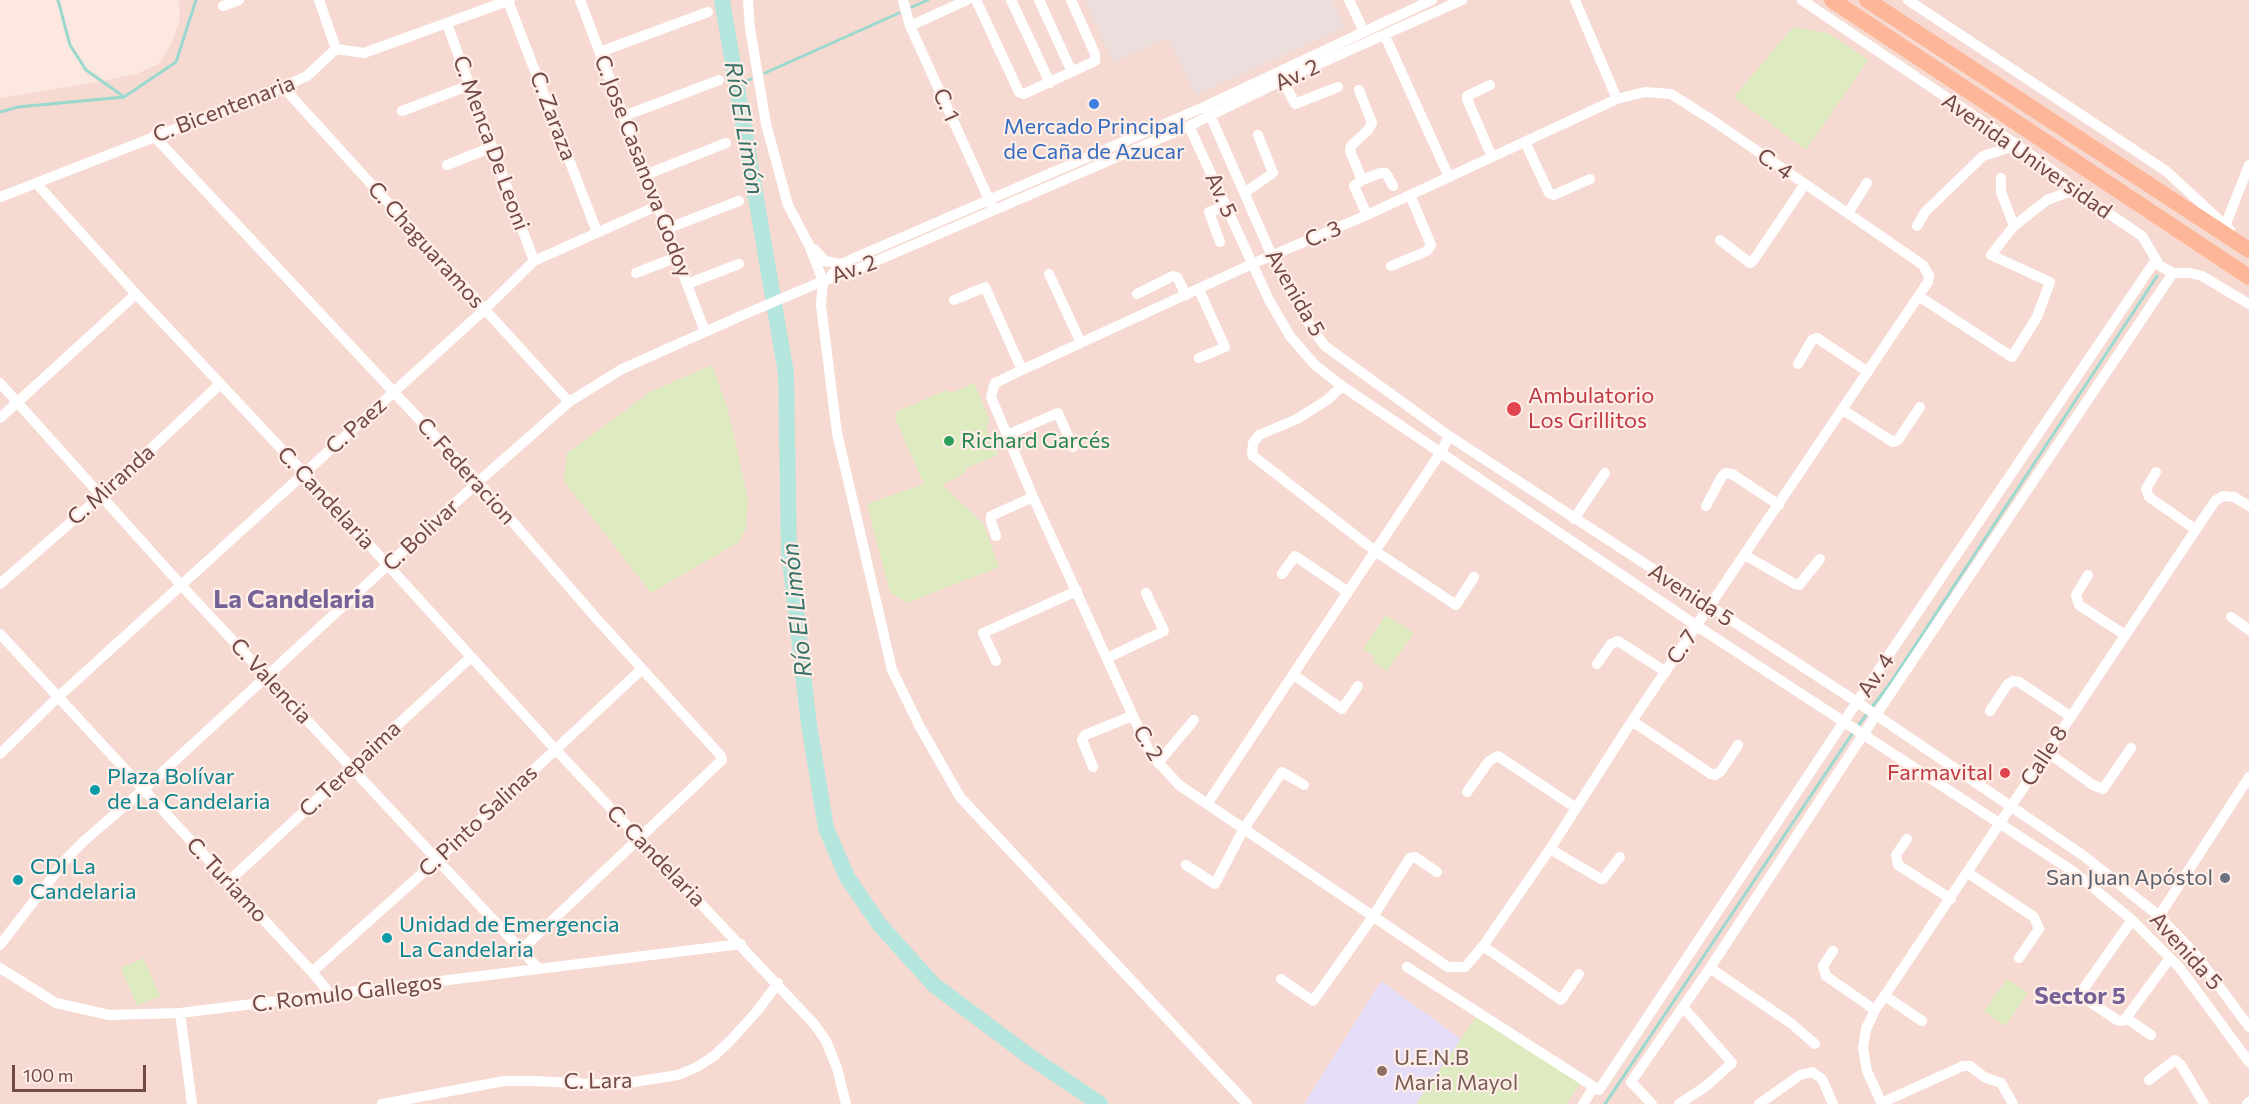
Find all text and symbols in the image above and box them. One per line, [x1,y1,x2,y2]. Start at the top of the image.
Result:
street label: C. Jose Casanova Godoy [588,51,698,281]
street label: C. Menca De Leoni [447,52,535,234]
street label: Av. 2 [1270,53,1324,97]
water label: Río El Limón [718,59,770,197]
street label: C. Zaraza [524,68,582,164]
street label: C. Bicentenaria [149,70,299,148]
street label: C. 1 [927,84,965,126]
street label: Avenida Universidad [1937,87,2117,225]
marker: Mercado Principal de Caña de Azucar [1087,97,1101,111]
place label: Mercado Principal de Caña de Azucar [1003,114,1185,166]
street label: C. 4 [1752,142,1798,186]
street label: Av. 5 [1199,168,1243,222]
street label: C. Chaguaramos [362,176,490,314]
street label: C. 3 [1301,215,1345,253]
street label: Avenida 5 [1260,245,1330,341]
street label: Av. 2 [828,249,880,289]
place label: Ambulatorio Los Grillitos [1528,383,1654,434]
street label: C. Paez [320,392,392,460]
marker: Ambulatorio Los Grillitos [1505,400,1523,418]
street label: C. Federacion [411,412,521,530]
place label: Richard Garcés [961,428,1110,454]
marker: Richard Garcés [942,434,956,448]
street label: C. Miranda [62,439,160,531]
street label: C. Candelaria [272,441,380,555]
street label: C. Bolivar [377,493,465,577]
water label: Río El Limón [776,541,818,679]
street label: Avenida 5 [1643,558,1739,632]
district label: La Candelaria [213,583,375,615]
street label: C. 7 [1661,625,1703,669]
street label: C. Valencia [225,633,317,729]
street label: Av. 4 [1852,648,1900,702]
street label: C. Terepaima [294,715,406,823]
street label: C. 2 [1127,720,1169,766]
street label: Calle 8 [2015,721,2073,791]
street label: C. Pinto Salinas [413,759,543,883]
place label: Farmavital [1887,760,1993,786]
place label: Plaza Bolívar de La Candelaria [107,764,270,816]
marker: Farmavital [1998,766,2012,780]
marker: Plaza Bolívar de La Candelaria [88,783,102,797]
street label: C. Candelaria [601,800,711,912]
street label: C. Turiamo [181,832,273,928]
place label: CDI La Candelaria [30,854,137,906]
place label: San Juan Apóstol [2046,865,2213,891]
marker: San Juan Apóstol [2218,871,2232,885]
marker: CDI La Candelaria [11,873,25,887]
street label: Avenida 5 [2144,906,2228,996]
place label: Unidad de Emergencia La Candelaria [399,912,620,963]
marker: Unidad de Emergencia La Candelaria [380,931,394,945]
street label: C. Romulo Gallegos [251,968,443,1018]
district label: Sector 5 [2034,982,2126,1010]
place label: U.E.N.B Maria Mayol [1394,1045,1518,1096]
scale bar [15,1053,148,1091]
text: 100 m [23,1064,73,1086]
marker: U.E.N.B Maria Mayol [1375,1064,1389,1078]
street label: C. Lara [563,1067,633,1095]

